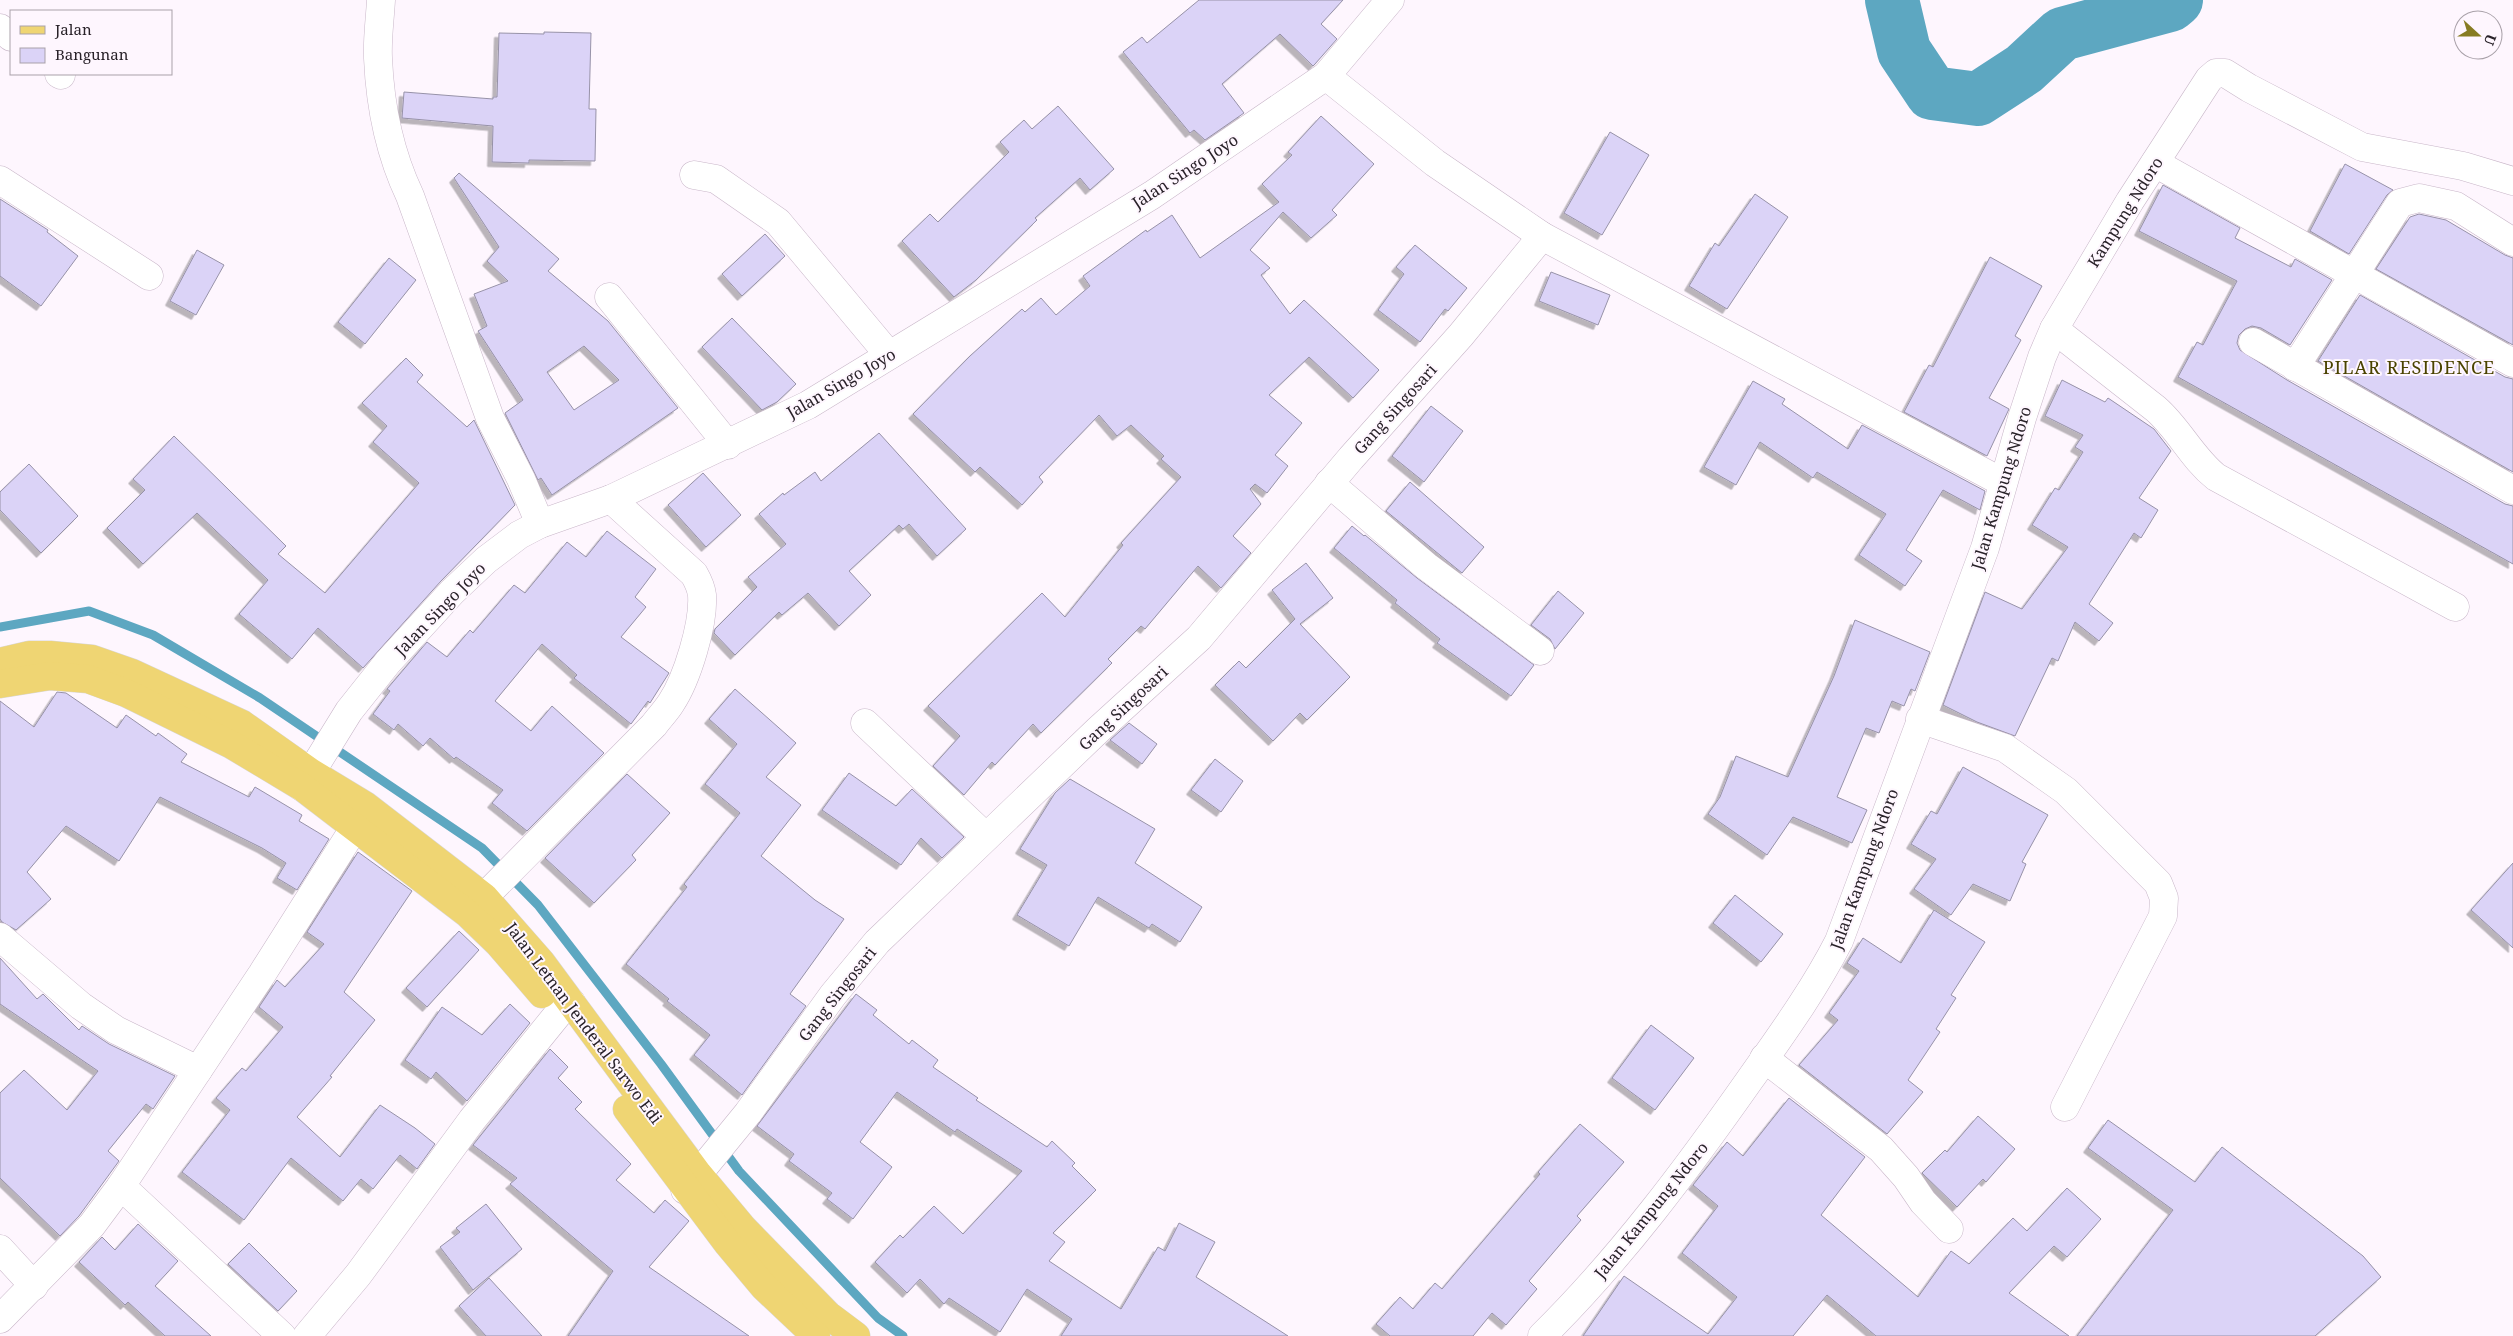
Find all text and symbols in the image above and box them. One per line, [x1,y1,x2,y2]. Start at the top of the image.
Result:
legend [10,10,172,75]
north arrow [2453,10,2503,60]
text: Jalan [54,19,92,39]
text: U [2480,32,2501,49]
text: Bangunan [55,44,129,64]
street label: Jalan Singo Joyo [1127,128,1242,214]
street label: Kampung Ndoro [2082,153,2168,271]
street label: Jalan Singo Joyo [782,343,899,424]
district label: PILAR RESIDENCE [2323,355,2495,379]
street label: Gang Singosari [1349,359,1441,459]
street label: Jalan Kampung Ndoro [1965,404,2036,573]
street label: Jalan Singo Joyo [389,557,490,661]
street label: Gang Singosari [1074,661,1172,755]
street label: Jalan Kampung Ndoro [1824,786,1903,953]
street label: Jalan Letnan Jenderal Sarwo Edi [500,917,667,1128]
street label: Gang Singosari [793,942,881,1046]
street label: Jalan Kampung Ndoro [1588,1137,1713,1284]

